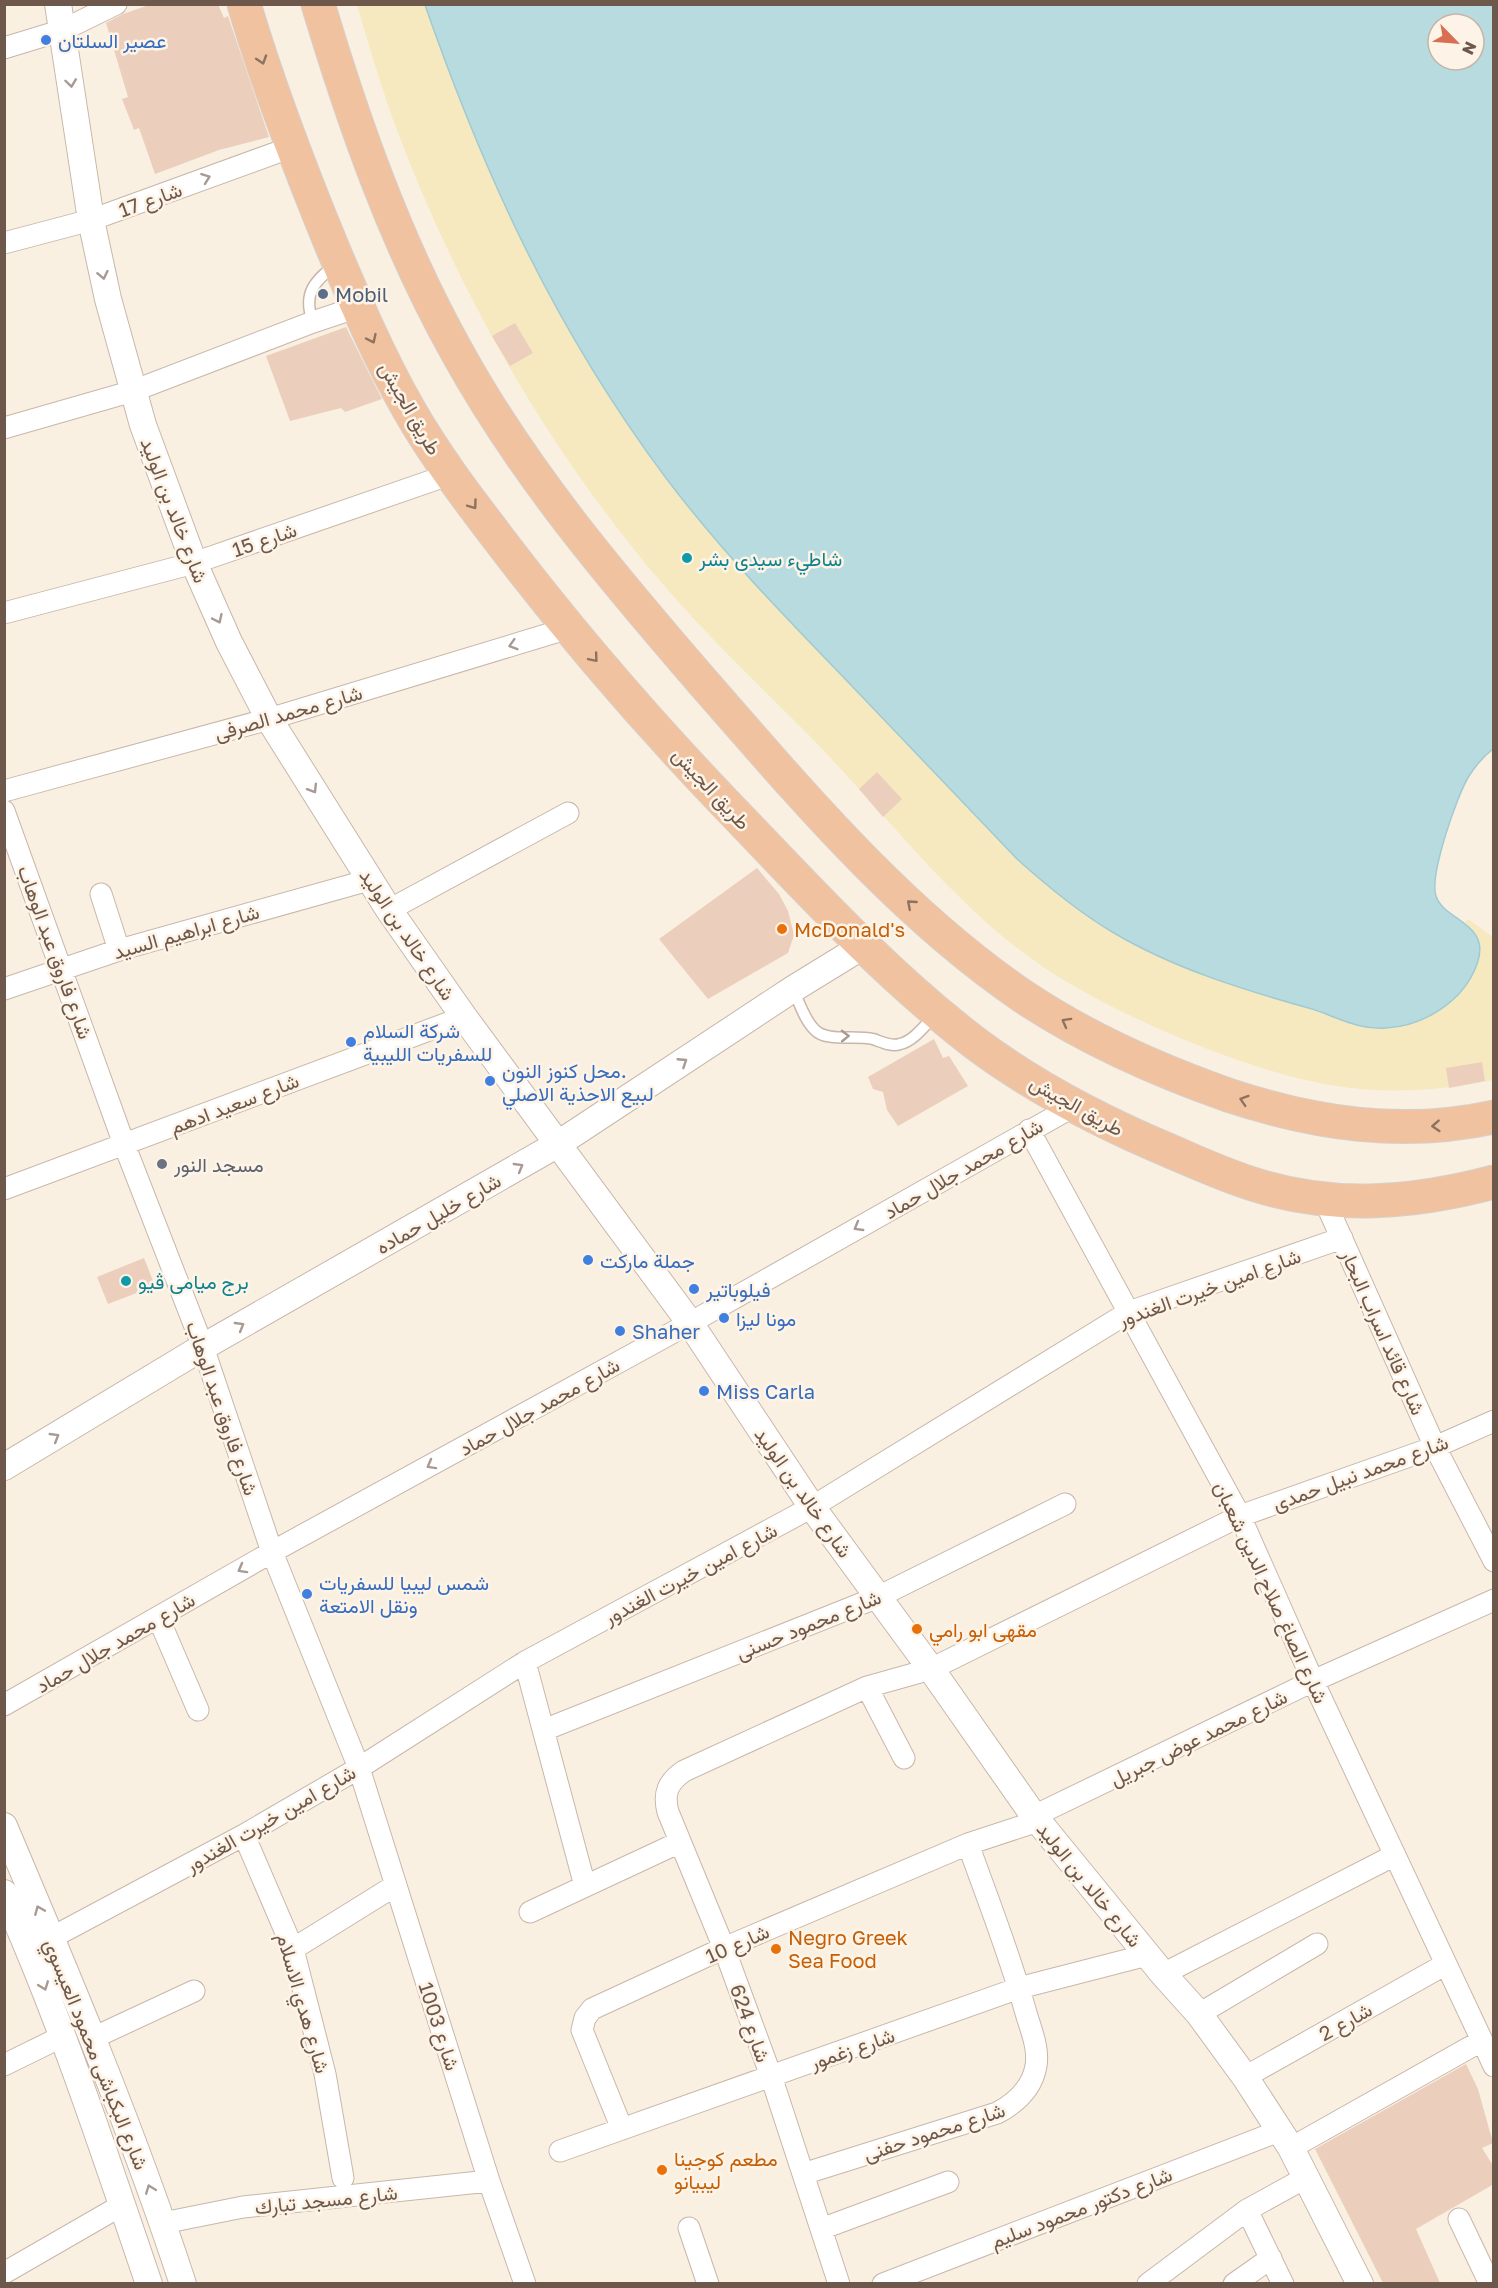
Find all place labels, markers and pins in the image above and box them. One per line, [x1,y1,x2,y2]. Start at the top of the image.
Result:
place label: عصير السلتان [58,28,166,54]
marker: عصير السلتان [39,33,53,47]
place label: Mobil [335,282,388,306]
marker: Mobil [316,287,330,301]
place label: شاطيء سيدى بشر [698,546,842,576]
marker: شاطيء سيدى بشر [680,551,694,565]
place label: McDonald's [794,917,905,941]
marker: McDonald's [775,922,789,936]
place label: شركة السلام للسفريات الليبية [363,1018,492,1067]
marker: شركة السلام للسفريات الليبية [344,1035,358,1049]
place label: محل كنوز النون. لبيع الاحذية الاصلي [502,1058,654,1111]
marker: محل كنوز النون. لبيع الاحذية الاصلي [483,1074,497,1088]
place label: مسجد النور [173,1152,264,1178]
marker: مسجد النور [155,1157,169,1171]
place label: جملة ماركت [600,1248,695,1274]
marker: جملة ماركت [581,1253,595,1267]
place label: برج ميامى ڤيو [138,1269,249,1296]
marker: برج ميامى ڤيو [119,1274,133,1288]
place label: فيلوباتير [705,1277,771,1303]
marker: فيلوباتير [687,1282,701,1296]
place label: مونا ليزا [736,1306,796,1332]
marker: مونا ليزا [717,1311,731,1325]
place label: Shaher [632,1319,700,1343]
marker: Shaher [613,1324,627,1338]
place label: Miss Carla [716,1379,815,1403]
marker: Miss Carla [697,1384,711,1398]
place label: شمس ليبيا للسفريات ونقل الامتعة [319,1570,489,1619]
marker: شمس ليبيا للسفريات ونقل الامتعة [300,1587,314,1601]
place label: مقهى ابو رامي [929,1617,1037,1647]
marker: مقهى ابو رامي [910,1622,924,1636]
place label: Negro Greek Sea Food [788,1925,908,1972]
marker: Negro Greek Sea Food [769,1942,783,1956]
place label: مطعم كوجينا ليبيانو [674,2146,778,2195]
marker: مطعم كوجينا ليبيانو [655,2163,669,2177]

